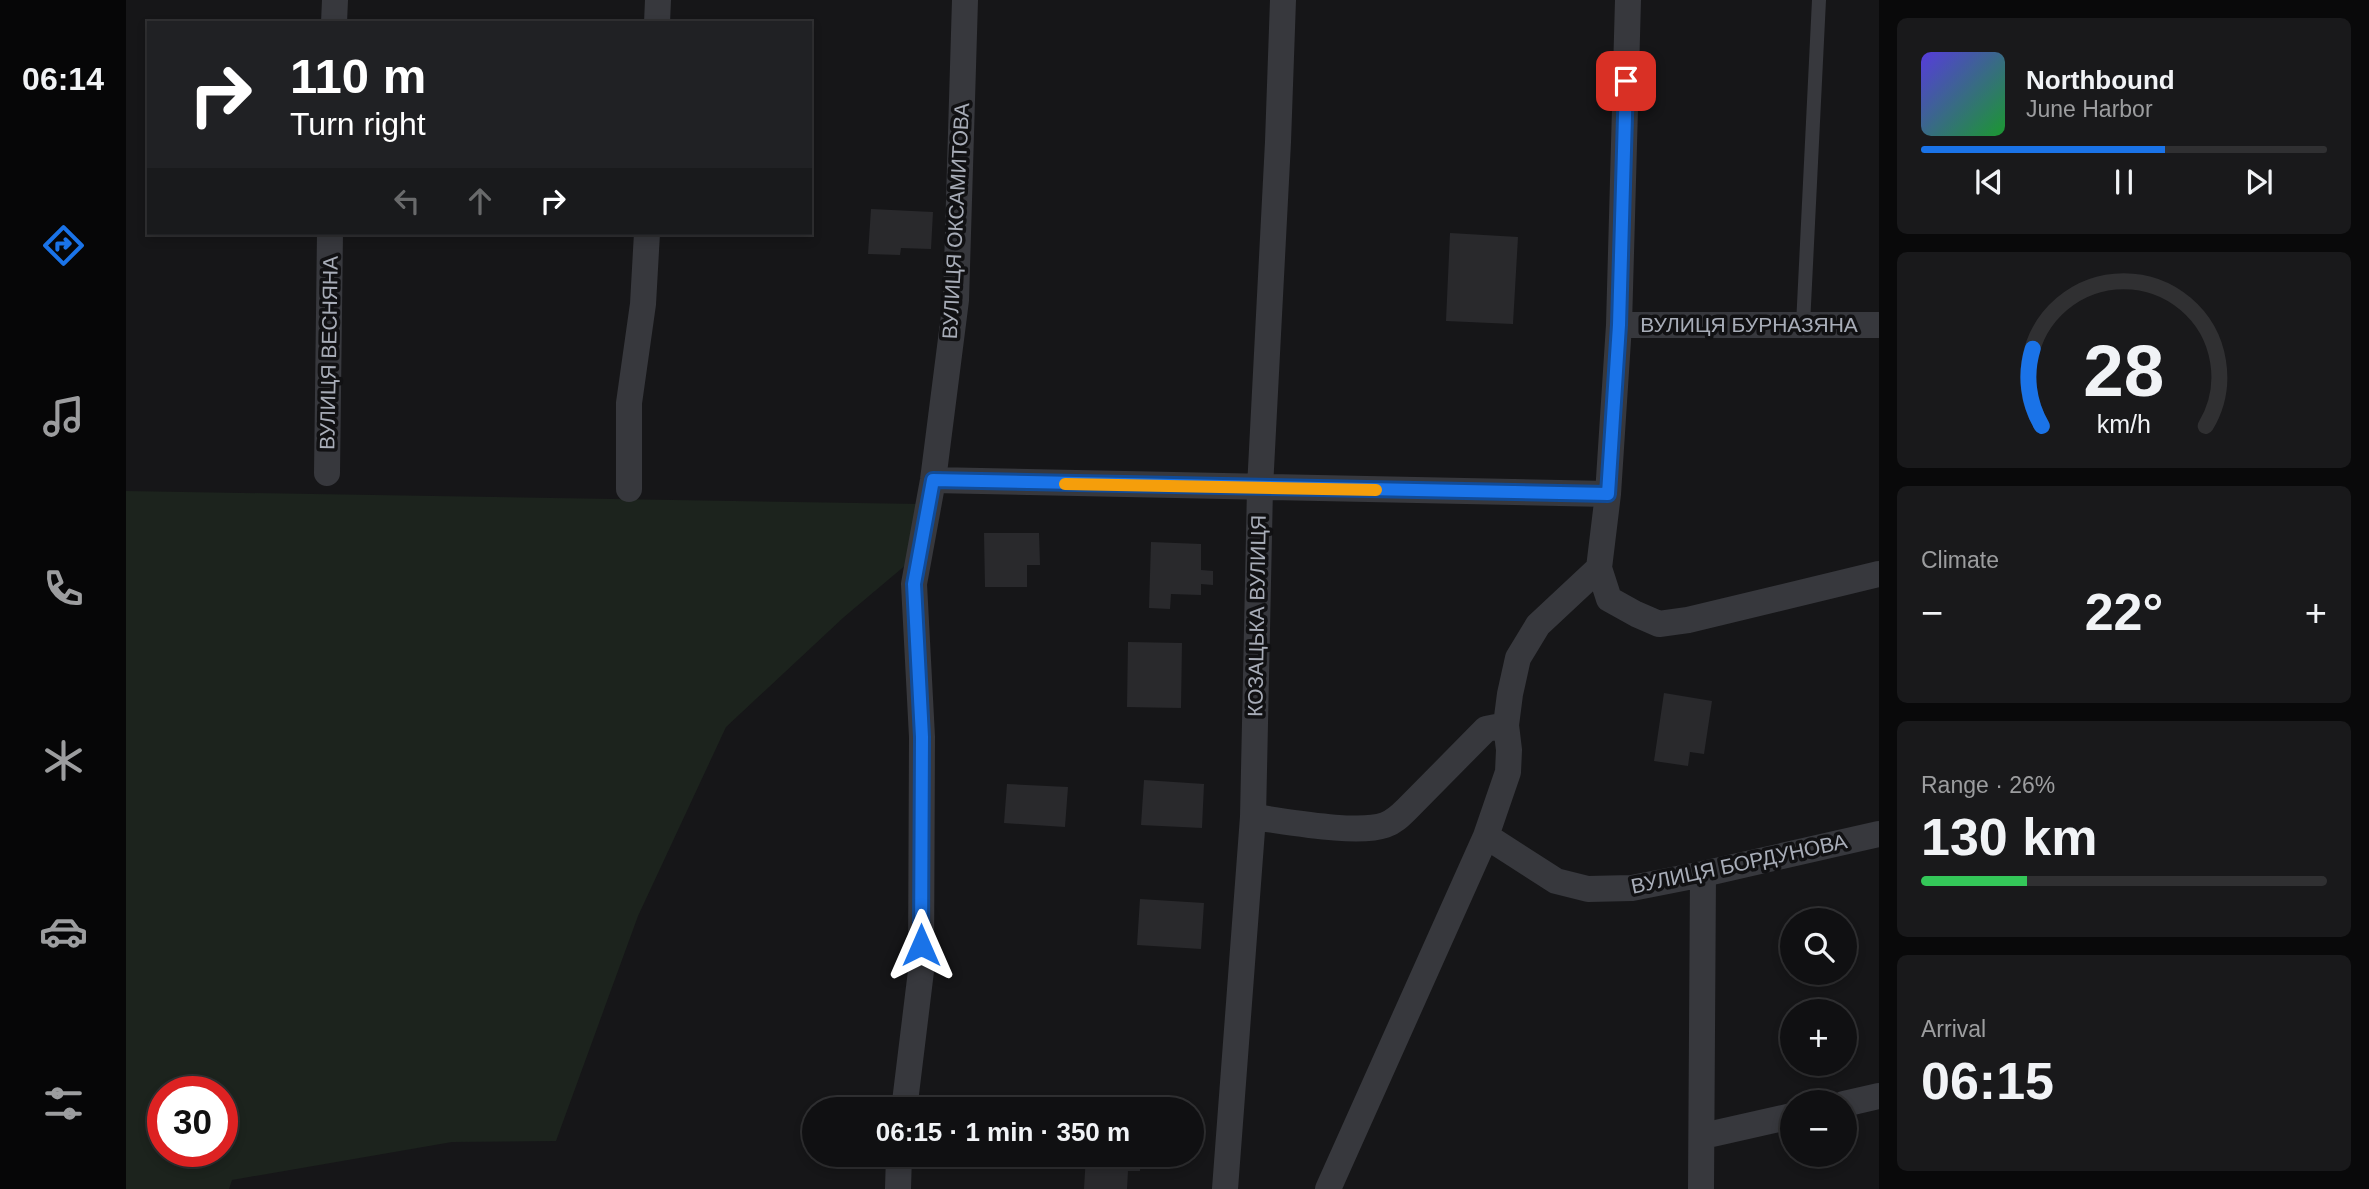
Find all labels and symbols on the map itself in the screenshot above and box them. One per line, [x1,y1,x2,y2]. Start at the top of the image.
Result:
pin [1596,51,1656,111]
street label: ВУЛИЦЯ ОКСАМИТОВА [938,102,973,340]
street label: ВУЛИЦЯ ВЕСНЯНА [315,256,342,450]
street label: ВУЛИЦЯ БУРНАЗЯНА [1640,313,1858,336]
street label: КОЗАЦЬКА ВУЛИЦЯ [1243,515,1270,717]
street label: ВУЛИЦЯ БОРДУНОВА [1629,829,1849,898]
position arrow [884,908,958,982]
speed limit sign: 30 [147,1076,238,1167]

